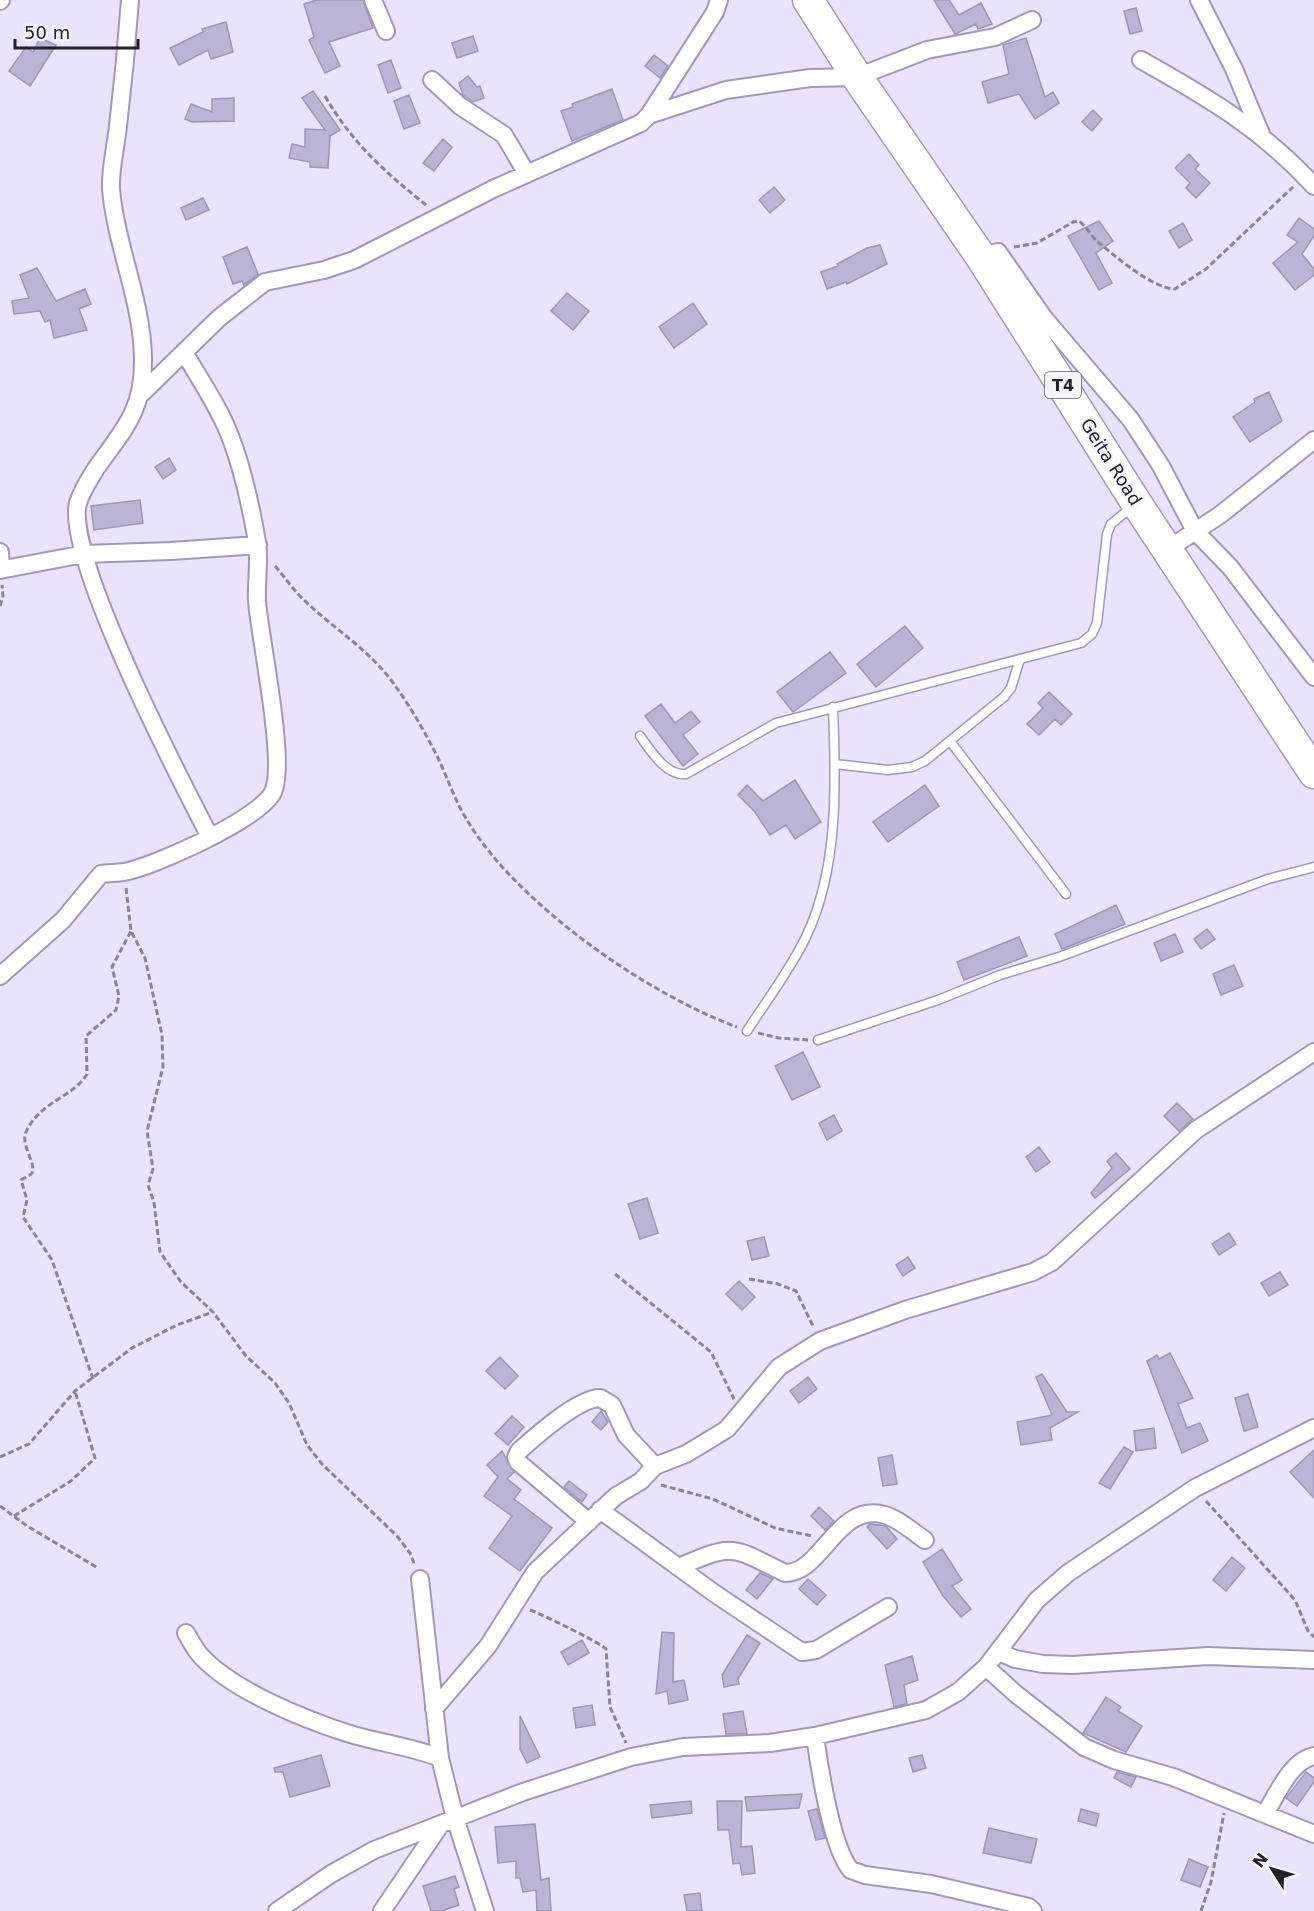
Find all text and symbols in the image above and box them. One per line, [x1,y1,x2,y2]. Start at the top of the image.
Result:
scale bar [15,12,138,50]
text: 50 m [24,22,70,43]
road number: T4 [1045,372,1081,398]
street label: Geita Road [1076,414,1147,509]
north arrow [1242,1839,1302,1899]
text: N [1249,1849,1272,1871]

